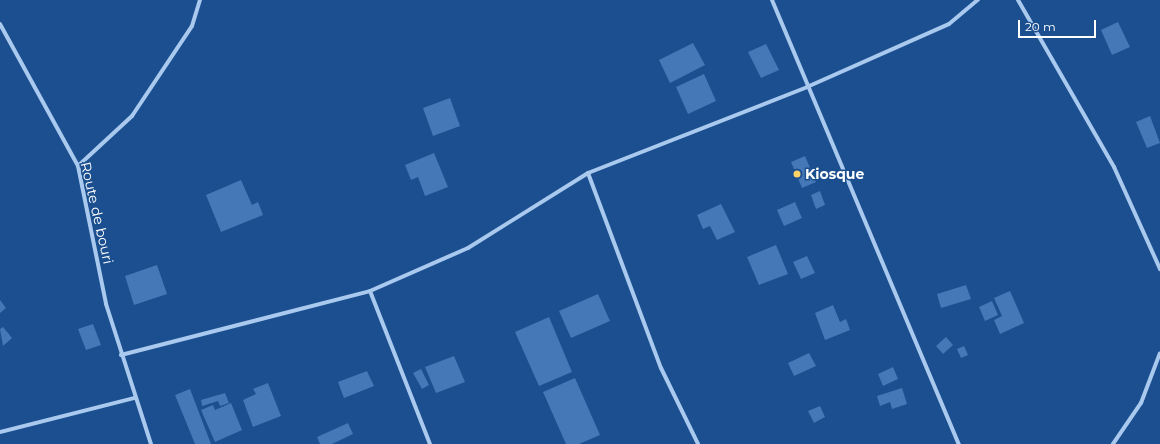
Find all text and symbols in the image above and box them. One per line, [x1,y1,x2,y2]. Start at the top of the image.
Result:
scale bar [1020,12,1098,38]
text: 20 m [1025,19,1056,34]
street label: Route de bouri [77,160,117,266]
place label: Kiosque [805,166,864,182]
marker: Kiosque [792,169,802,179]

